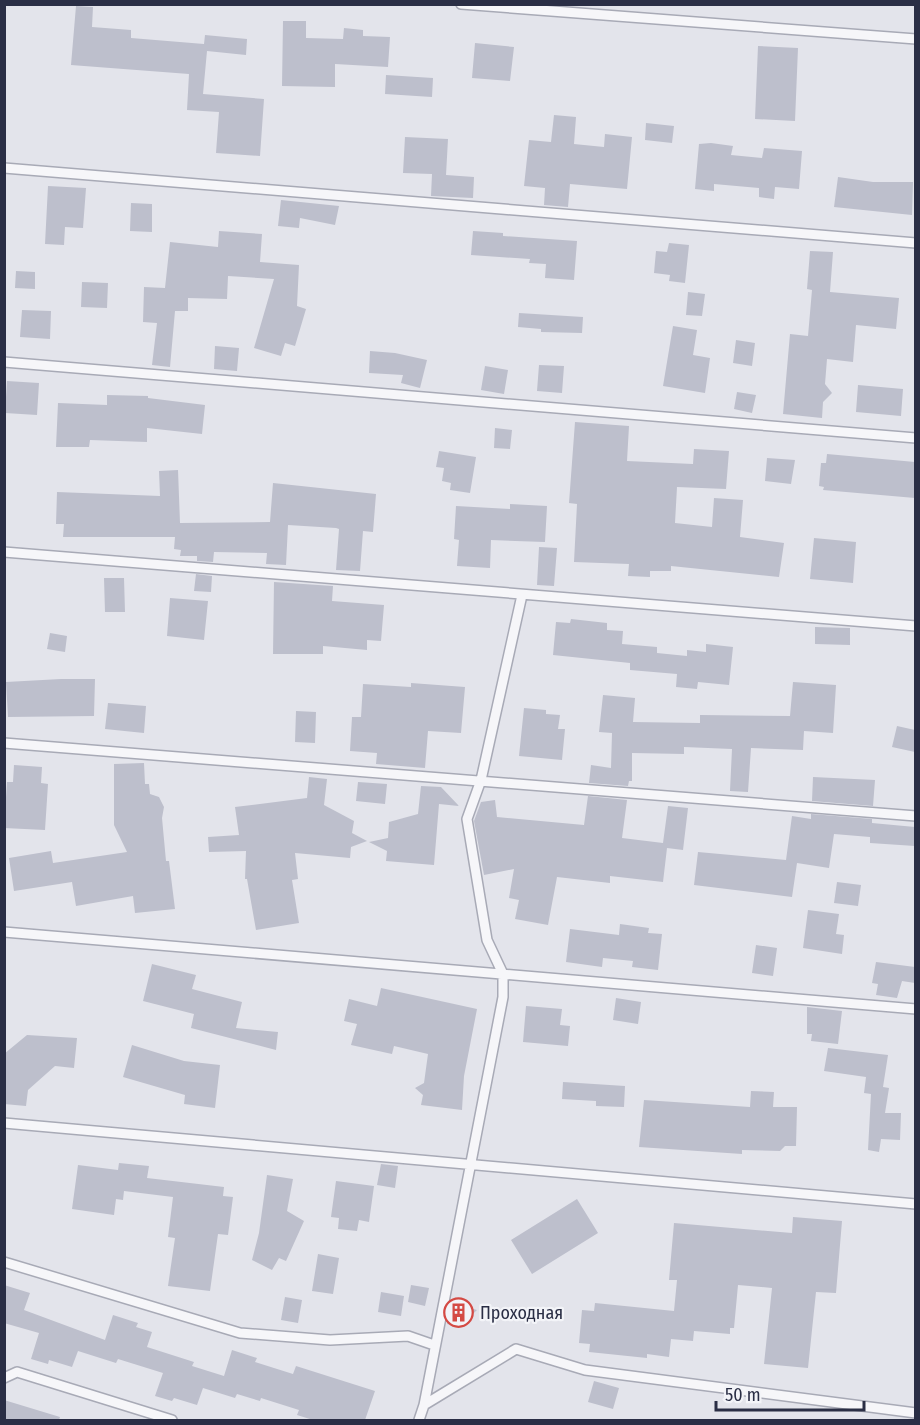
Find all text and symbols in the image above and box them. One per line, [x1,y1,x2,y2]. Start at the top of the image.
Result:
building icon: Проходная [443,1297,475,1329]
place label: Проходная [480,1302,563,1324]
scale bar [716,1374,864,1412]
text: 50 m [725,1384,761,1406]

